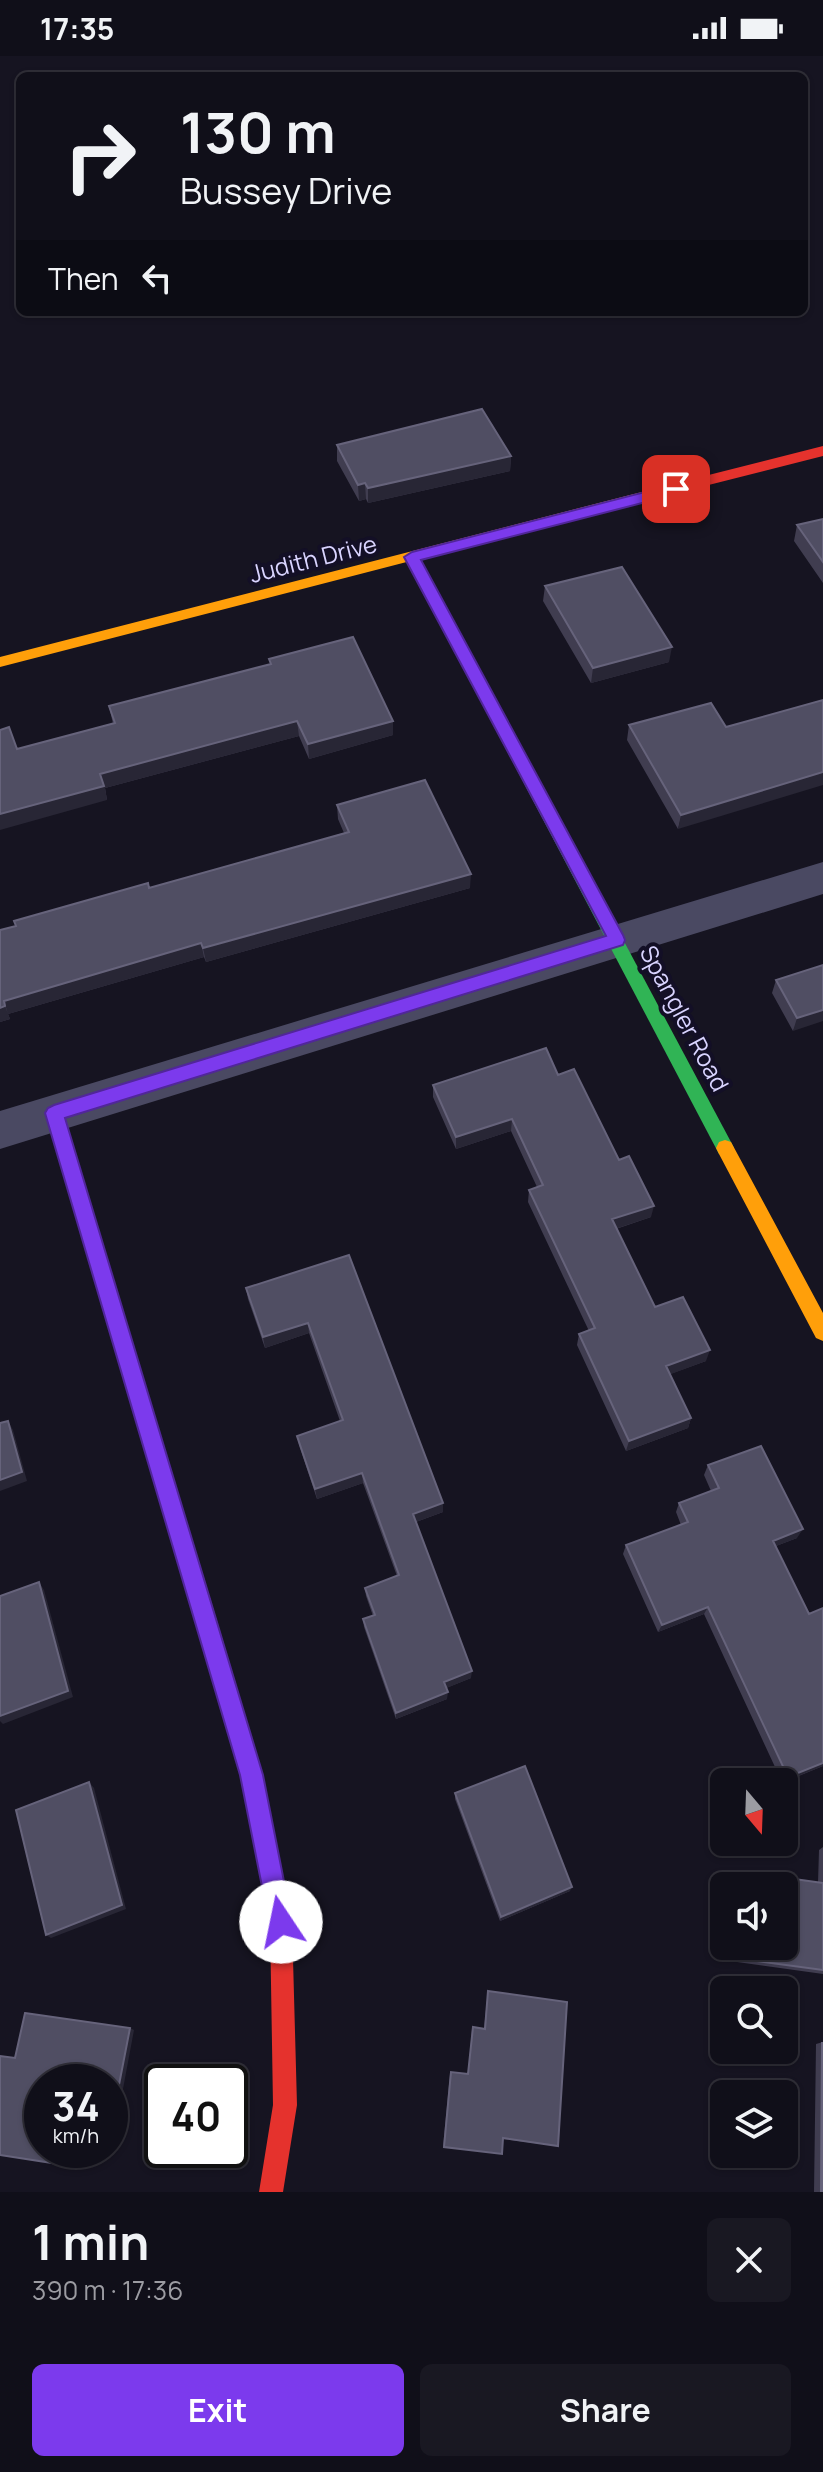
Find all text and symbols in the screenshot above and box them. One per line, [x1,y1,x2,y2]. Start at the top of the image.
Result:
text: 17:35 [40,8,114,49]
text: 130 m [180,93,336,170]
icon: right [48,104,152,208]
text: Bussey Drive [180,166,392,215]
icon: left [135,256,179,300]
text: Then [48,258,119,299]
pin [642,455,710,523]
icon: arrive [654,467,698,511]
street label: Judith Drive [246,526,380,590]
street label: Spangler Road [633,939,737,1097]
north arrow [710,1768,798,1856]
map controls [710,1768,798,2168]
button: sound [710,1872,798,1960]
position arrow [239,1880,323,1964]
button: search [710,1976,798,2064]
speed limit sign: 40 [144,2064,248,2168]
text: 34 [52,2078,100,2133]
button: layers [710,2080,798,2168]
text: km/h [53,2122,99,2149]
text: 1 min [32,2209,149,2274]
button: close [707,2218,791,2302]
text: 390 m · 17:36 [32,2272,183,2308]
button: Exit [32,2364,404,2456]
button: Share [420,2364,791,2456]

